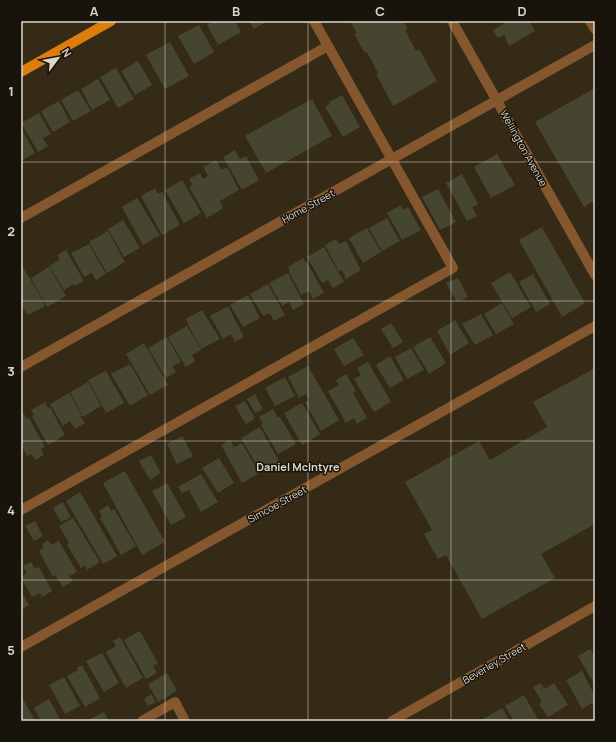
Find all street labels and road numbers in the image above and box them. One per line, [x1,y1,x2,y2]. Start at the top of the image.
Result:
street label: Wellington Avenue [497,107,551,189]
street label: Home Street [279,186,337,226]
street label: Simcoe Street [245,482,309,526]
street label: Beverley Street [460,639,528,687]

